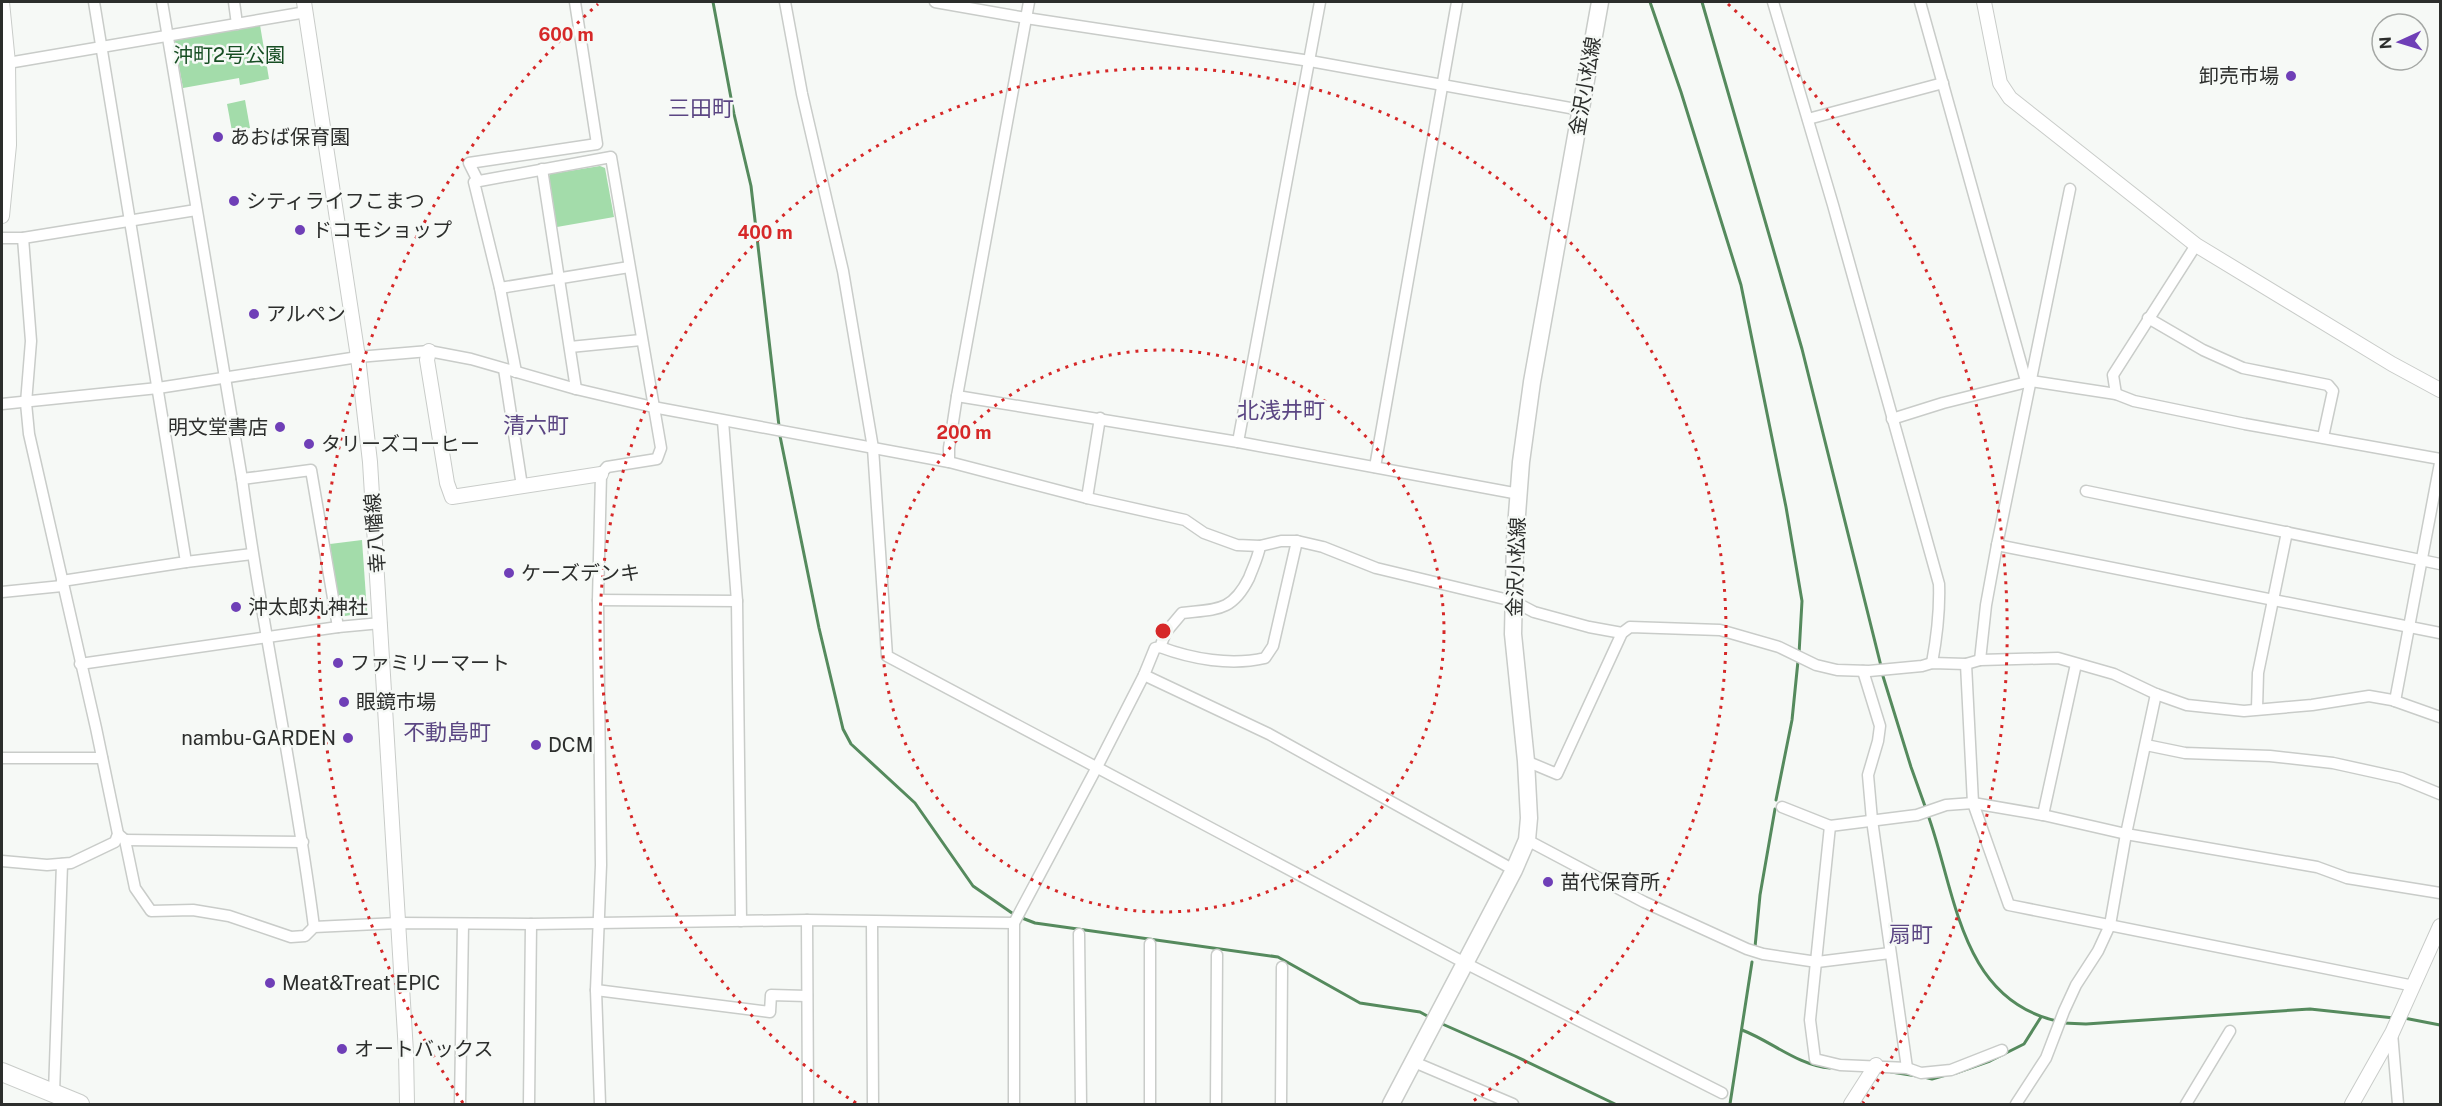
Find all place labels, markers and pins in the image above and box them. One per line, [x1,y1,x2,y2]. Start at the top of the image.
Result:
place label: 卸売市場 [2199,64,2279,88]
marker: 卸売市場 [2284,69,2298,83]
place label: あおば保育園 [230,125,350,149]
marker: あおば保育園 [211,130,225,144]
place label: シティライフこまつ [246,189,425,213]
marker: シティライフこまつ [227,194,241,208]
place label: ドコモショップ [312,218,452,242]
marker: ドコモショップ [293,223,307,237]
place label: アルペン [266,302,346,326]
marker: アルペン [247,307,261,321]
place label: 明文堂書店 [168,415,268,439]
marker: 明文堂書店 [273,420,287,434]
place label: タリーズコーヒー [321,432,480,456]
marker: タリーズコーヒー [302,437,316,451]
place label: ケーズデンキ [521,561,640,585]
marker: ケーズデンキ [502,566,516,580]
place label: 沖太郎丸神社 [248,595,368,619]
marker: 沖太郎丸神社 [229,600,243,614]
centre of rings [1153,621,1173,641]
place label: ファミリーマート [350,651,510,675]
marker: ファミリーマート [331,656,345,670]
place label: 眼鏡市場 [356,690,436,714]
marker: 眼鏡市場 [337,695,351,709]
place label: nambu-GARDEN [181,726,336,750]
marker: nambu-GARDEN [341,731,355,745]
place label: DCM [548,733,593,757]
marker: DCM [529,738,543,752]
place label: 苗代保育所 [1560,870,1660,894]
marker: 苗代保育所 [1541,875,1555,889]
place label: Meat&Treat EPIC [282,971,440,995]
marker: Meat&Treat EPIC [263,976,277,990]
place label: オートバックス [354,1037,493,1061]
marker: オートバックス [335,1042,349,1056]

